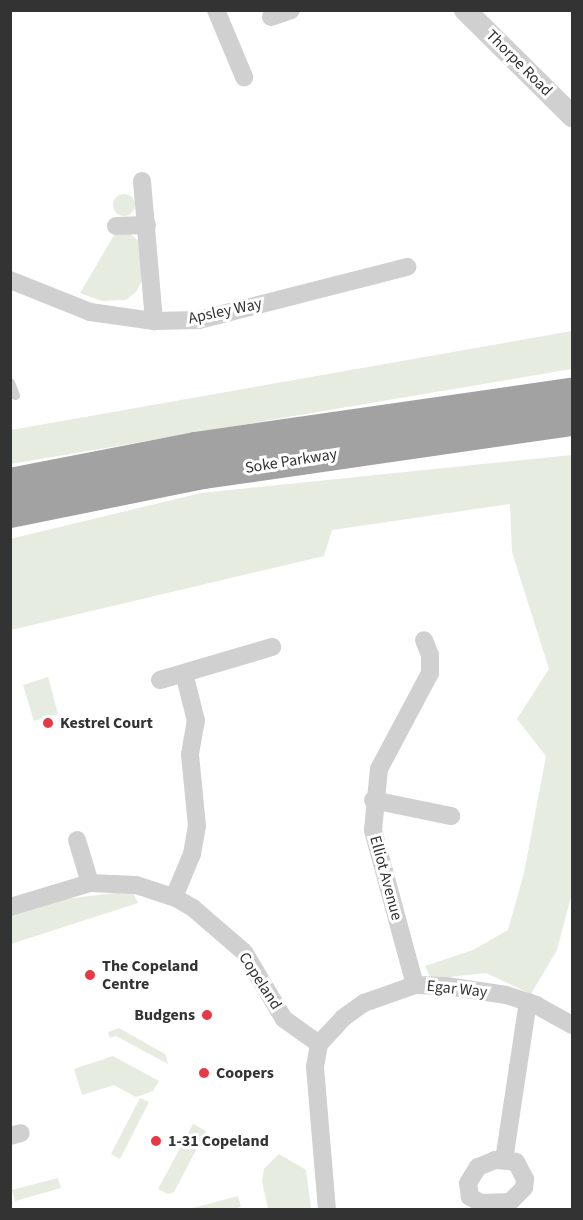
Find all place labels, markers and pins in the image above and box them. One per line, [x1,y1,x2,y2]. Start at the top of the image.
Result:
place label: Kestrel Court [60,713,153,733]
marker: Kestrel Court [41,716,55,730]
place label: The Copeland Centre [102,956,198,994]
marker: The Copeland Centre [83,968,97,982]
place label: Budgens [134,1005,195,1025]
marker: Budgens [200,1008,214,1022]
place label: Coopers [216,1063,274,1083]
marker: Coopers [197,1066,211,1080]
place label: 1-31 Copeland [168,1131,269,1151]
marker: 1-31 Copeland [149,1134,163,1148]

